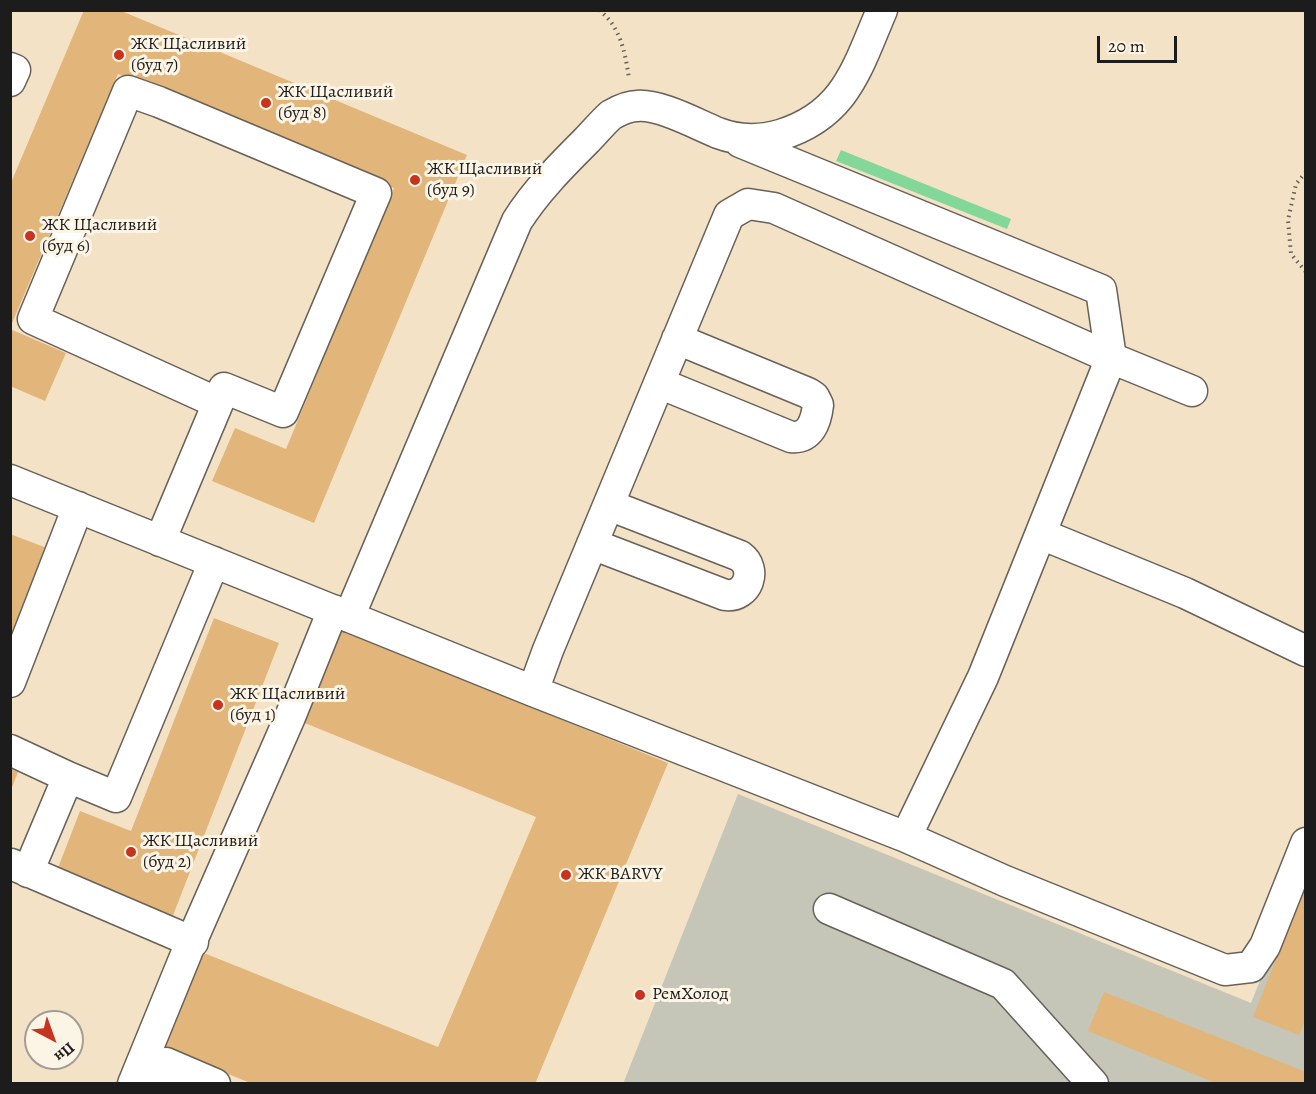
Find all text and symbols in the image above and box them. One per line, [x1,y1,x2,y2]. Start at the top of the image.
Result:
scale bar [1100,24,1180,62]
place label: ЖК Щасливий (буд 7) [131,34,246,76]
text: 20 m [1108,34,1145,58]
marker: ЖК Щасливий (буд 7) [112,48,126,62]
place label: ЖК Щасливий (буд 8) [278,82,393,124]
marker: ЖК Щасливий (буд 8) [259,96,273,110]
place label: ЖК Щасливий (буд 9) [427,159,542,201]
marker: ЖК Щасливий (буд 9) [408,173,422,187]
place label: ЖК Щасливий (буд 6) [42,215,157,258]
marker: ЖК Щасливий (буд 6) [23,229,37,243]
place label: ЖК Щасливий (буд 1) [230,684,345,726]
marker: ЖК Щасливий (буд 1) [211,698,225,712]
place label: ЖК Щасливий (буд 2) [143,831,258,874]
marker: ЖК Щасливий (буд 2) [124,845,138,859]
place label: ЖК BARVY [578,864,662,886]
marker: ЖК BARVY [559,868,573,882]
place label: РемХолод [652,984,729,1006]
marker: РемХолод [633,988,647,1002]
north arrow [24,1010,84,1070]
text: Пн [49,1037,80,1067]

